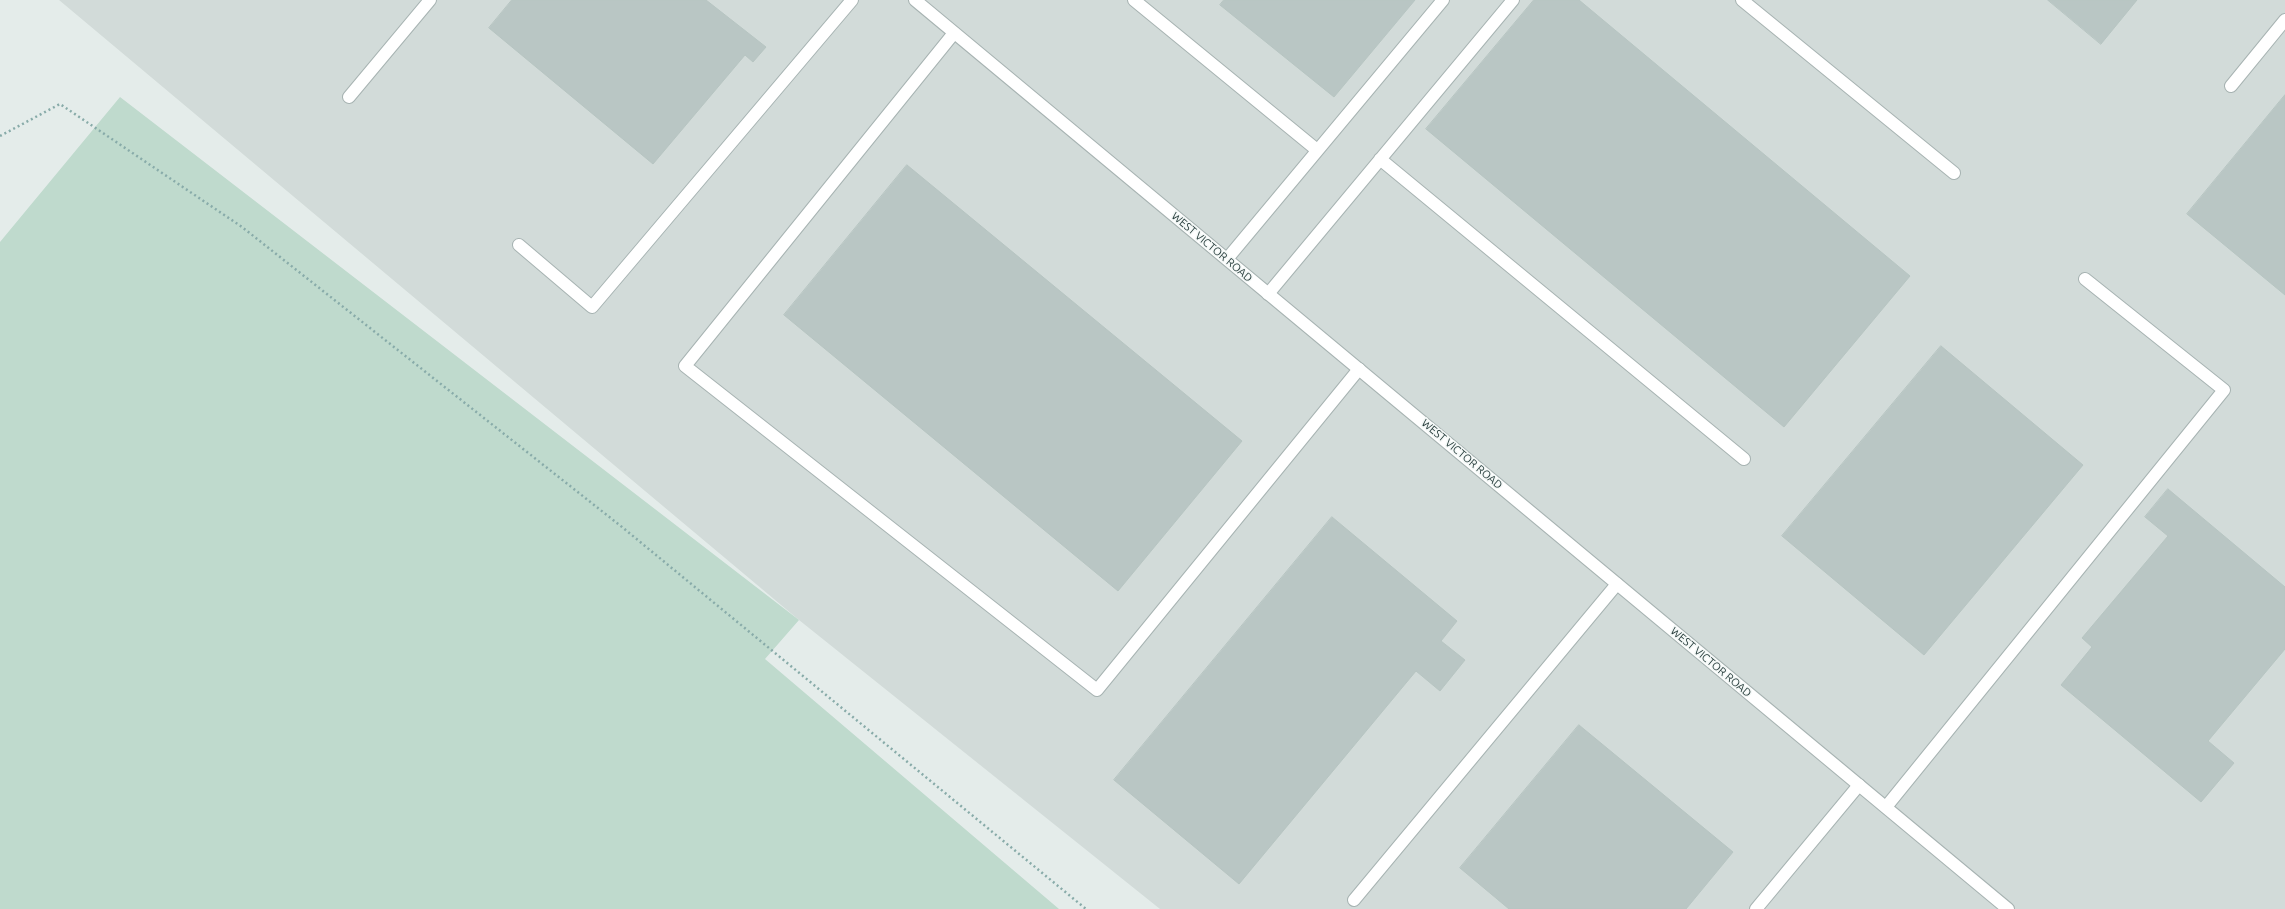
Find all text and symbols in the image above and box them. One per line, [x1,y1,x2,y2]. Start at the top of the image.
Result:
street label: WEST VICTOR ROAD [1169,209,1255,285]
street label: WEST VICTOR ROAD [1419,416,1505,492]
street label: WEST VICTOR ROAD [1668,624,1754,700]

